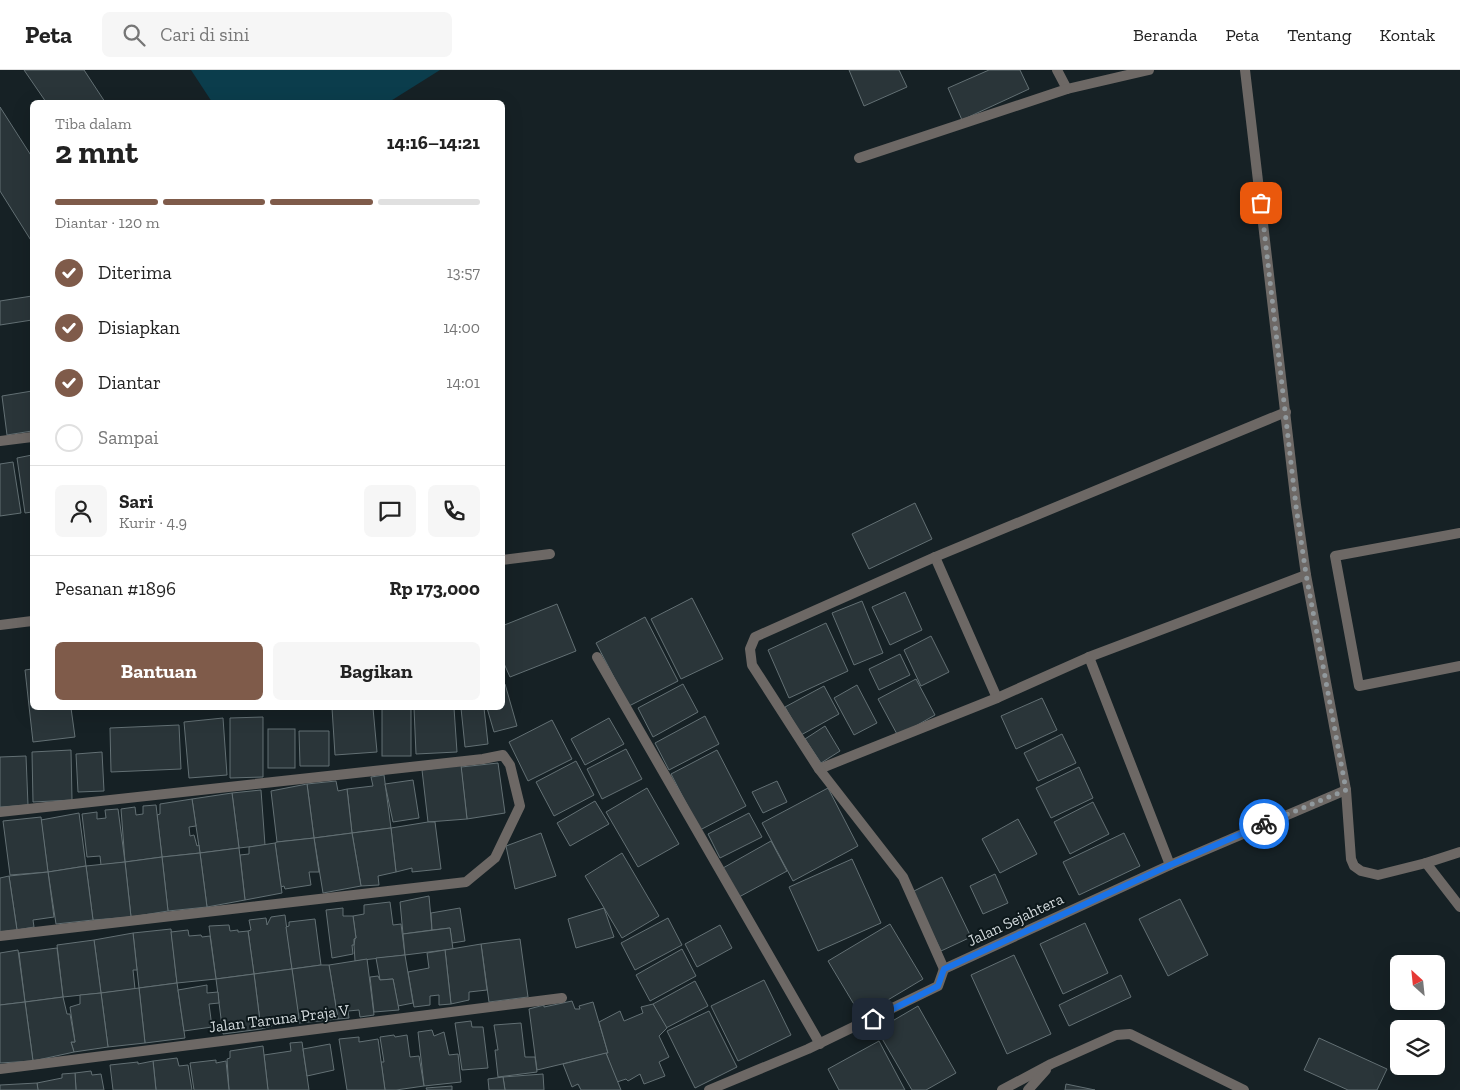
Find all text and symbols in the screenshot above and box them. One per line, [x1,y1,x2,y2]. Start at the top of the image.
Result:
search box [102,12,452,57]
text: Peta [25,20,72,49]
icon: search [120,21,148,49]
text: Cari di sini [160,23,249,46]
text: Beranda [1133,24,1197,46]
text: Peta [1225,24,1259,46]
text: Tentang [1287,24,1352,46]
text: Kontak [1380,24,1435,46]
text: Tiba dalam [55,114,132,133]
text: 14:16–14:21 [387,131,480,154]
text: 2 mnt [55,133,138,171]
pin [1240,182,1282,224]
icon: bag [1247,189,1275,217]
text: Diantar · 120 m [55,213,160,232]
icon: check [55,259,83,287]
text: Diterima [98,261,172,284]
text: 13:57 [447,263,480,282]
icon: check [55,314,83,342]
text: Disiapkan [98,316,180,339]
text: 14:00 [443,318,480,337]
icon: check [55,369,83,397]
text: Diantar [98,371,161,394]
text: 14:01 [446,373,480,392]
text: Sampai [98,426,159,449]
button: person [55,485,107,537]
button: chat [364,485,416,537]
button: phone [428,485,480,537]
text: Sari [119,490,153,513]
text: Kurir · 4.9 [119,513,187,532]
text: Pesanan #1896 [55,577,176,600]
text: Rp 173,000 [390,577,480,600]
button: Bantuan [55,642,263,700]
button: Bagikan [273,642,480,700]
courier [1239,799,1289,849]
icon: bike [1250,810,1278,838]
street label: Jalan Sejahtera [964,889,1067,950]
north arrow [1390,955,1445,1010]
map controls [1390,955,1445,1075]
pin [852,998,894,1040]
street label: Jalan Taruna Praja V [208,1000,351,1037]
icon: home [859,1005,887,1033]
button: layers [1390,1020,1445,1075]

